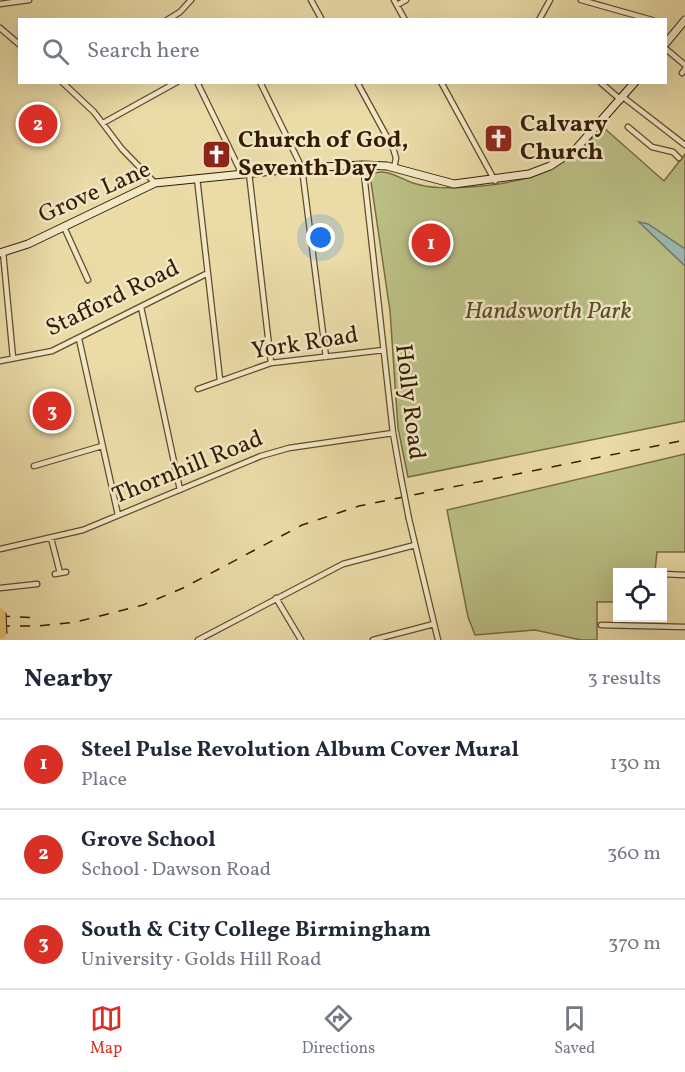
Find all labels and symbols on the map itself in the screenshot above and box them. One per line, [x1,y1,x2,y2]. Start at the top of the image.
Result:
pin: 2 [18,102,57,146]
place label: Calvary Church [520,108,608,170]
church icon: Calvary Church [483,123,515,155]
place label: Church of God, Seventh Day [238,124,408,186]
church icon: Church of God, Seventh Day [201,139,233,171]
street label: Grove Lane [33,153,157,233]
pin: 1 [412,220,450,266]
your location [306,223,335,252]
street label: Stafford Road [40,252,186,346]
park label: Handsworth Park [464,295,632,329]
street label: York Road [249,319,361,369]
street label: Holly Road [385,342,433,462]
pin: 3 [32,388,72,434]
street label: Thornhill Road [108,422,268,514]

